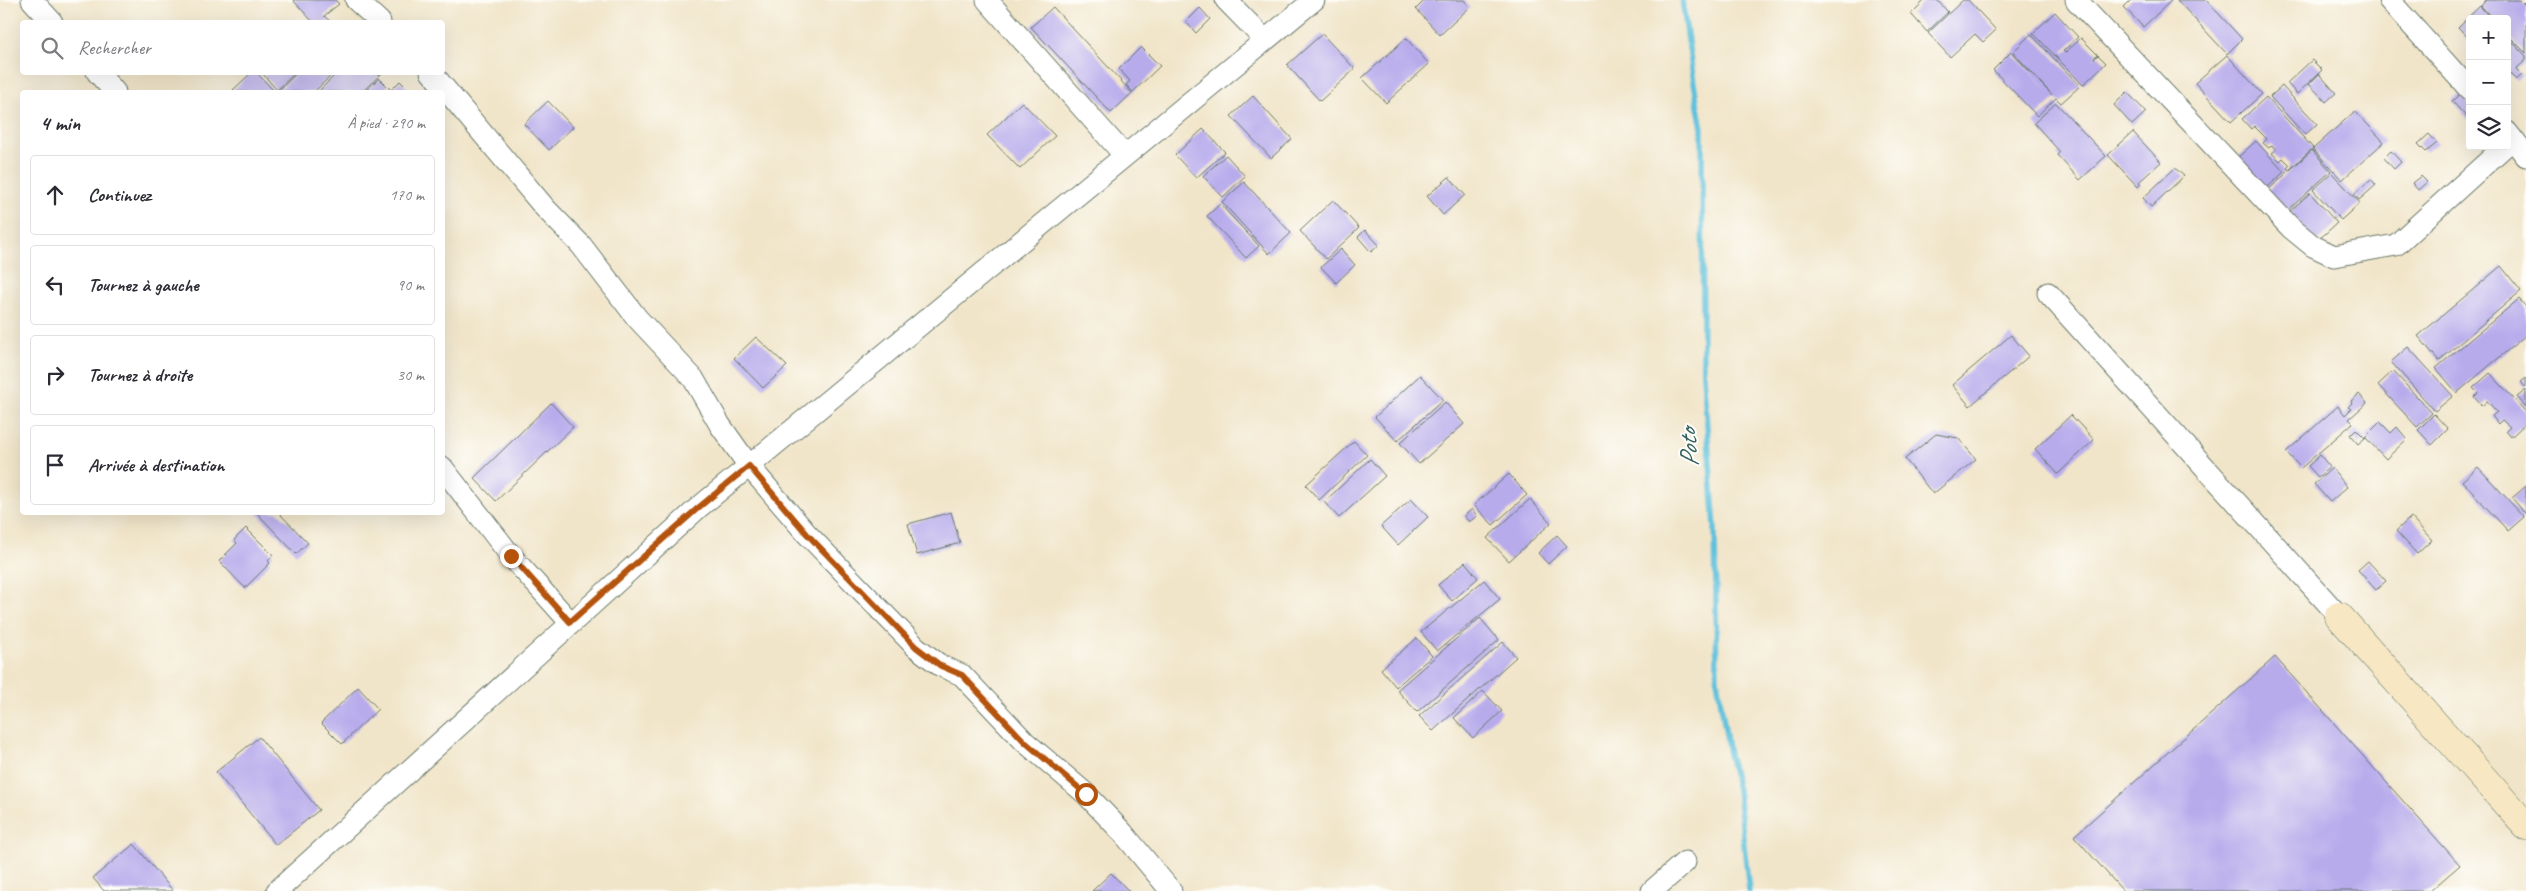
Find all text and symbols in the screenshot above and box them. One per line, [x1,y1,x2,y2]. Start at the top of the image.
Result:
map controls [2466,15,2511,150]
button: + [2466,15,2511,60]
search box [20,20,445,75]
icon: search [38,34,66,62]
text: Rechercher [78,36,151,60]
button: − [2466,60,2511,105]
button: layers [2466,105,2511,150]
text: 4 min [40,110,80,136]
text: À pied · 290 m [347,113,425,133]
icon: ahead [41,181,69,209]
text: Continuez [88,183,151,207]
text: 170 m [390,185,424,205]
icon: left [41,271,69,299]
text: Tournez à gauche [88,273,199,297]
text: 90 m [397,275,424,295]
icon: right [41,361,69,389]
text: Tournez à droite [88,363,192,387]
text: 30 m [397,365,424,385]
water label: Poto [1670,423,1706,468]
icon: arrive [41,451,69,479]
text: Arrivée à destination [88,453,224,477]
route end [500,545,523,568]
route start [1075,783,1098,806]

